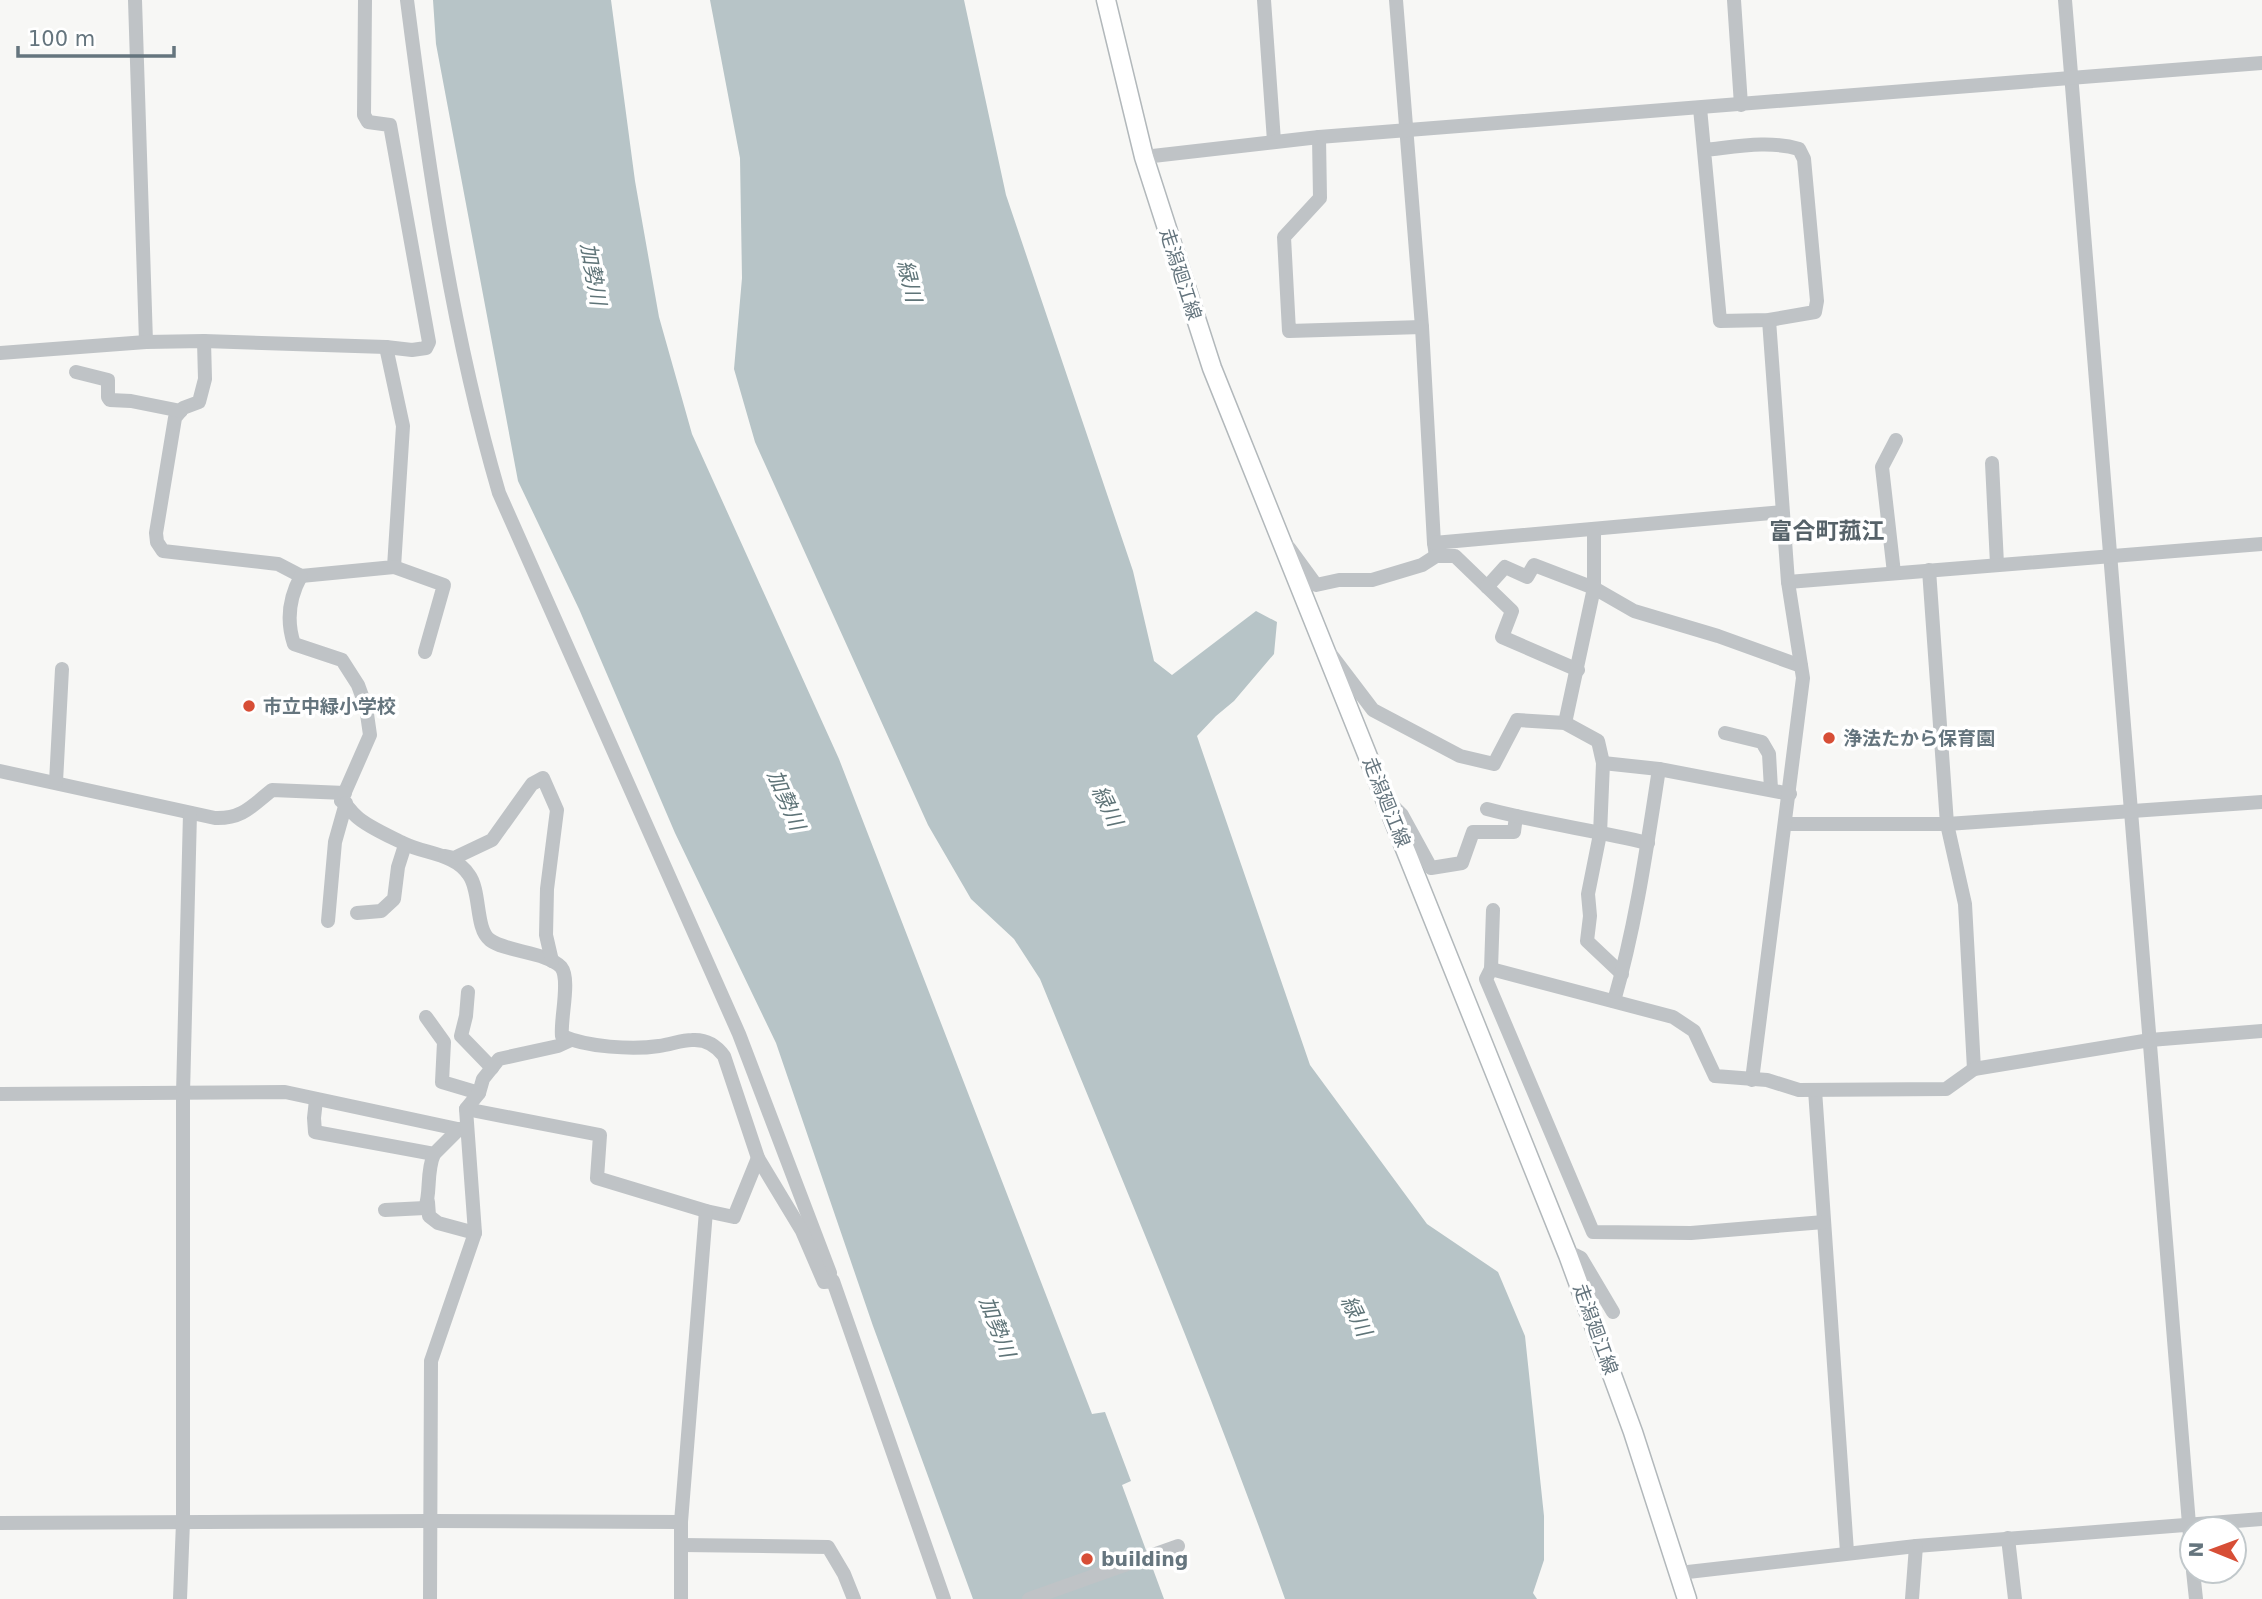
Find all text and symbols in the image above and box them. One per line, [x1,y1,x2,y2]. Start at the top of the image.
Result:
scale bar [18,14,173,58]
text: 100 m [28,27,95,51]
street label: 走潟廻江線 [1156,225,1206,323]
water label: 加勢川 [576,241,611,309]
water label: 緑川 [892,258,926,306]
district label: 富合町菰江 [1770,518,1885,544]
place label: 市立中緑小学校 [263,695,396,717]
marker: 市立中緑小学校 [241,698,257,714]
place label: 浄法たから保育園 [1843,727,1995,749]
marker: 浄法たから保育園 [1821,730,1837,746]
street label: 走潟廻江線 [1359,754,1415,850]
water label: 加勢川 [763,766,810,836]
water label: 緑川 [1087,782,1128,832]
street label: 走潟廻江線 [1569,1281,1623,1377]
water label: 緑川 [1336,1292,1377,1342]
water label: 加勢川 [975,1293,1020,1363]
north arrow [2178,1515,2248,1585]
text: N [2185,1542,2207,1558]
place label: building [1101,1548,1188,1570]
marker: building [1079,1551,1095,1567]

